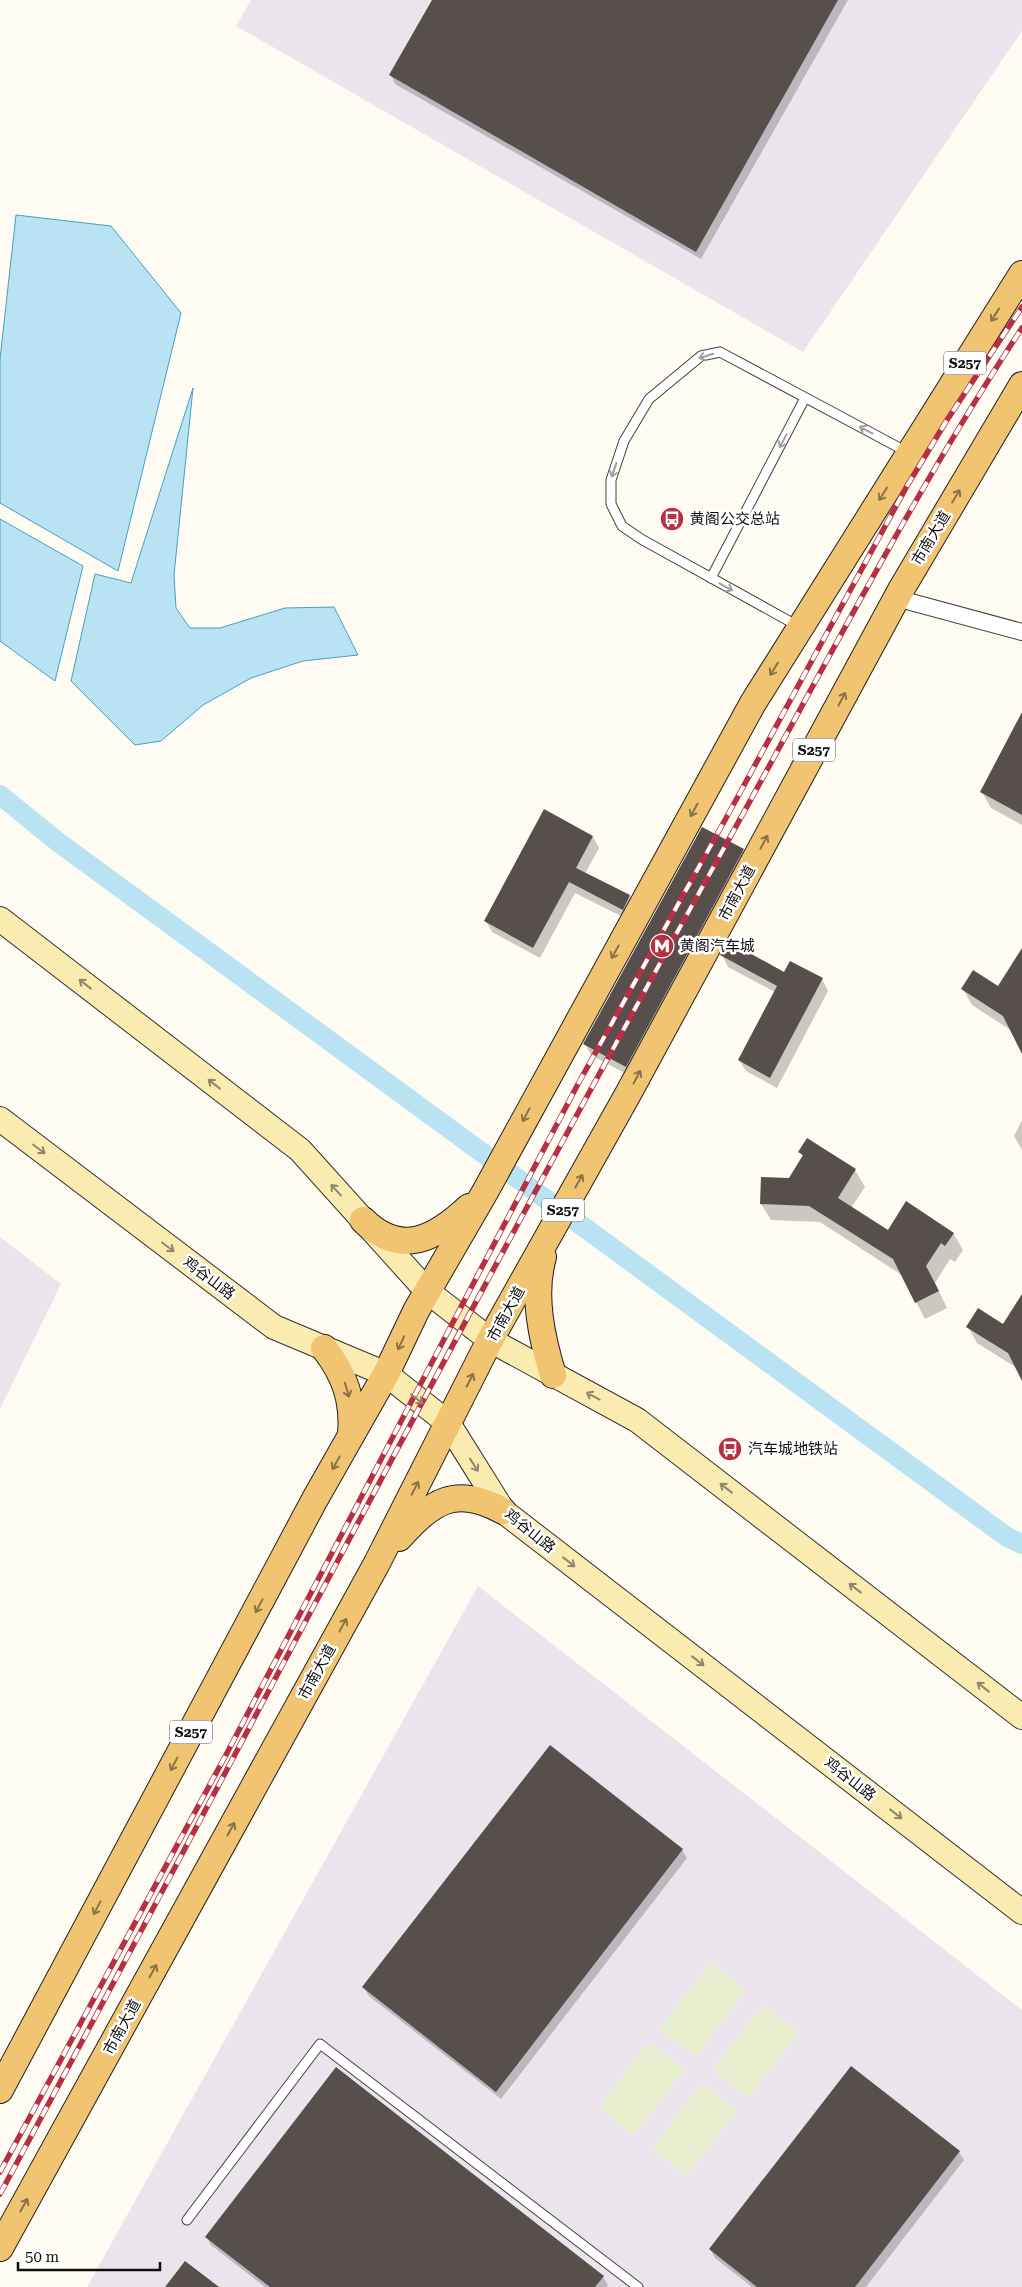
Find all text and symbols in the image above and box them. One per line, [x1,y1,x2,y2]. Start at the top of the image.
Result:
one-way arrow [990,307,1000,321]
one-way arrow [698,351,714,361]
road number: S257 [944,352,986,374]
one-way arrow [858,425,873,435]
one-way arrow [778,433,787,448]
one-way arrow [609,462,618,478]
one-way arrow [878,487,888,501]
one-way arrow [951,489,961,504]
bus stop icon: 黄阁公交总站 [659,506,685,532]
street label: 市南大道 [908,508,954,568]
place label: 黄阁公交总站 [690,510,780,528]
one-way arrow [719,582,733,592]
one-way arrow [769,661,779,675]
one-way arrow [837,691,847,706]
road number: S257 [793,738,835,762]
one-way arrow [688,802,698,816]
one-way arrow [760,835,770,849]
street label: 市南大道 [715,862,759,924]
metro station icon: 黄阁汽车城 [649,933,675,959]
place label: 黄阁汽车城 [680,937,755,955]
one-way arrow [610,944,620,959]
one-way arrow [79,979,92,990]
one-way arrow [632,1069,642,1084]
one-way arrow [207,1078,220,1089]
one-way arrow [521,1108,531,1123]
one-way arrow [32,1144,46,1154]
one-way arrow [575,1174,585,1189]
one-way arrow [330,1184,341,1197]
road number: S257 [542,1198,584,1222]
one-way arrow [161,1242,175,1252]
street label: 鸡谷山路 [180,1253,238,1303]
street label: 市南大道 [484,1283,528,1345]
one-way arrow [395,1335,405,1350]
one-way arrow [466,1373,475,1388]
one-way arrow [343,1381,353,1397]
one-way arrow [586,1391,601,1400]
one-way arrow [410,1393,423,1404]
bus stop icon: 汽车城地铁站 [717,1436,743,1462]
place label: 汽车城地铁站 [748,1440,838,1458]
one-way arrow [331,1455,341,1470]
one-way arrow [469,1457,479,1471]
one-way arrow [411,1481,420,1496]
one-way arrow [720,1483,733,1494]
street label: 鸡谷山路 [501,1505,559,1557]
one-way arrow [562,1557,575,1568]
one-way arrow [849,1582,862,1593]
one-way arrow [253,1598,263,1612]
one-way arrow [339,1618,348,1633]
street label: 市南大道 [295,1641,339,1703]
one-way arrow [691,1656,704,1667]
one-way arrow [977,1682,990,1693]
road number: S257 [170,1720,212,1744]
street label: 鸡谷山路 [821,1753,879,1805]
one-way arrow [169,1757,179,1772]
one-way arrow [889,1808,902,1819]
one-way arrow [226,1821,236,1836]
one-way arrow [92,1900,101,1915]
one-way arrow [148,1964,158,1979]
street label: 市南大道 [100,1996,144,2058]
one-way arrow [19,2199,29,2213]
scale bar [18,2240,160,2272]
text: 50 m [25,2248,60,2266]

